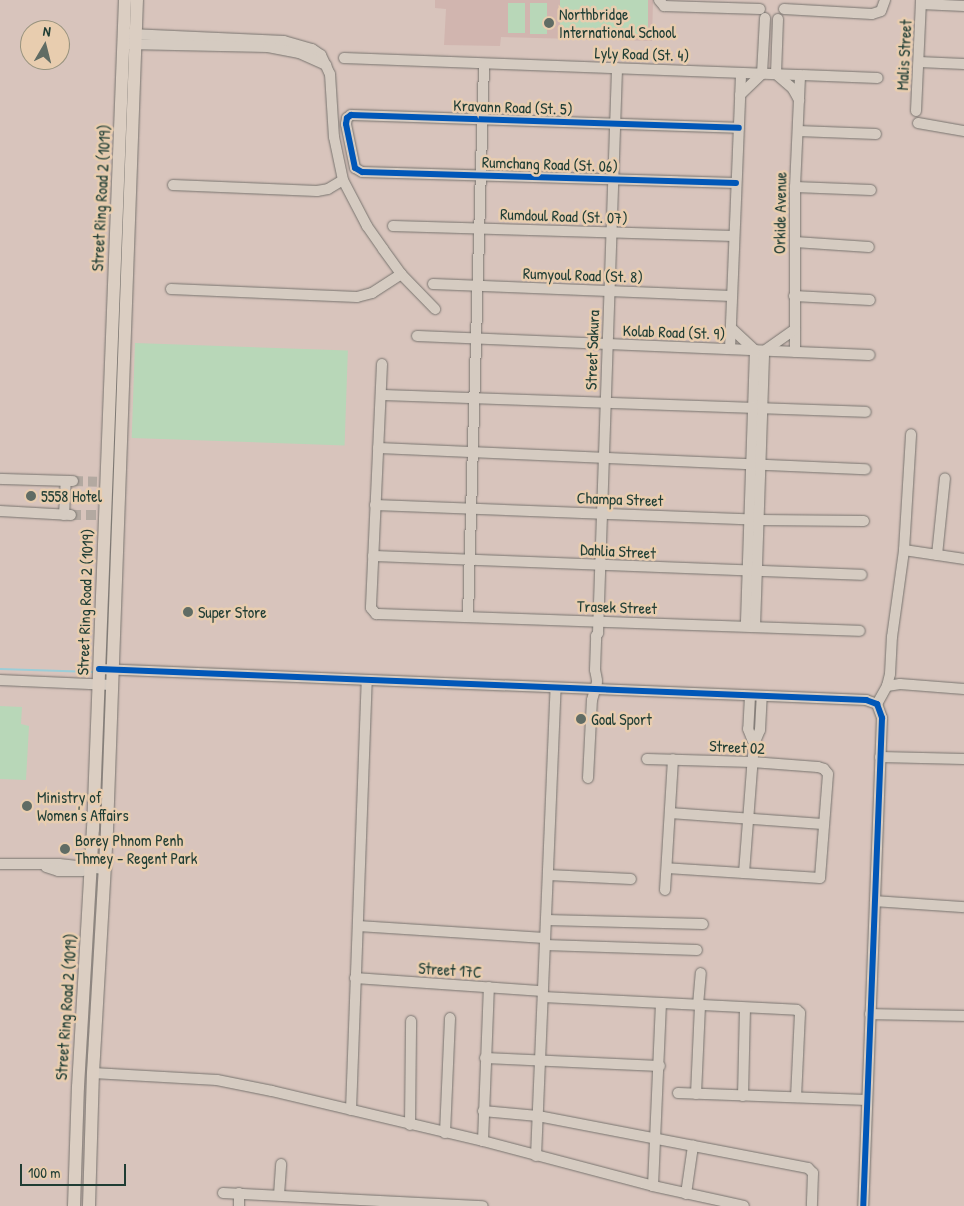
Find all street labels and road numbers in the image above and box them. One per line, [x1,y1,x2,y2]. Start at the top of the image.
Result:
street label: Malis Street [893,19,915,91]
street label: Lyly Road (St. 4) [594,43,690,65]
street label: Kravann Road (St. 5) [453,95,573,119]
street label: Street Ring Road 2 (1019) [88,124,114,272]
street label: Rumchang Road (St. 06) [482,152,618,176]
street label: Orkide Avenue [770,172,790,254]
street label: Rumdoul Road (St. 07) [500,204,628,228]
street label: Rumyoul Road (St. 8) [523,263,643,287]
street label: Street Sakura [581,310,603,390]
street label: Kolab Road (St. 9) [622,321,726,343]
street label: Champa Street [576,488,664,510]
street label: Street Ring Road 2 (1019) [73,528,97,676]
street label: Dahlia Street [580,539,656,563]
street label: Trasek Street [577,596,657,618]
street label: Street 02 [709,736,765,758]
street label: Street Ring Road 2 (1019) [51,933,81,1081]
street label: Street 17C [418,958,482,982]

